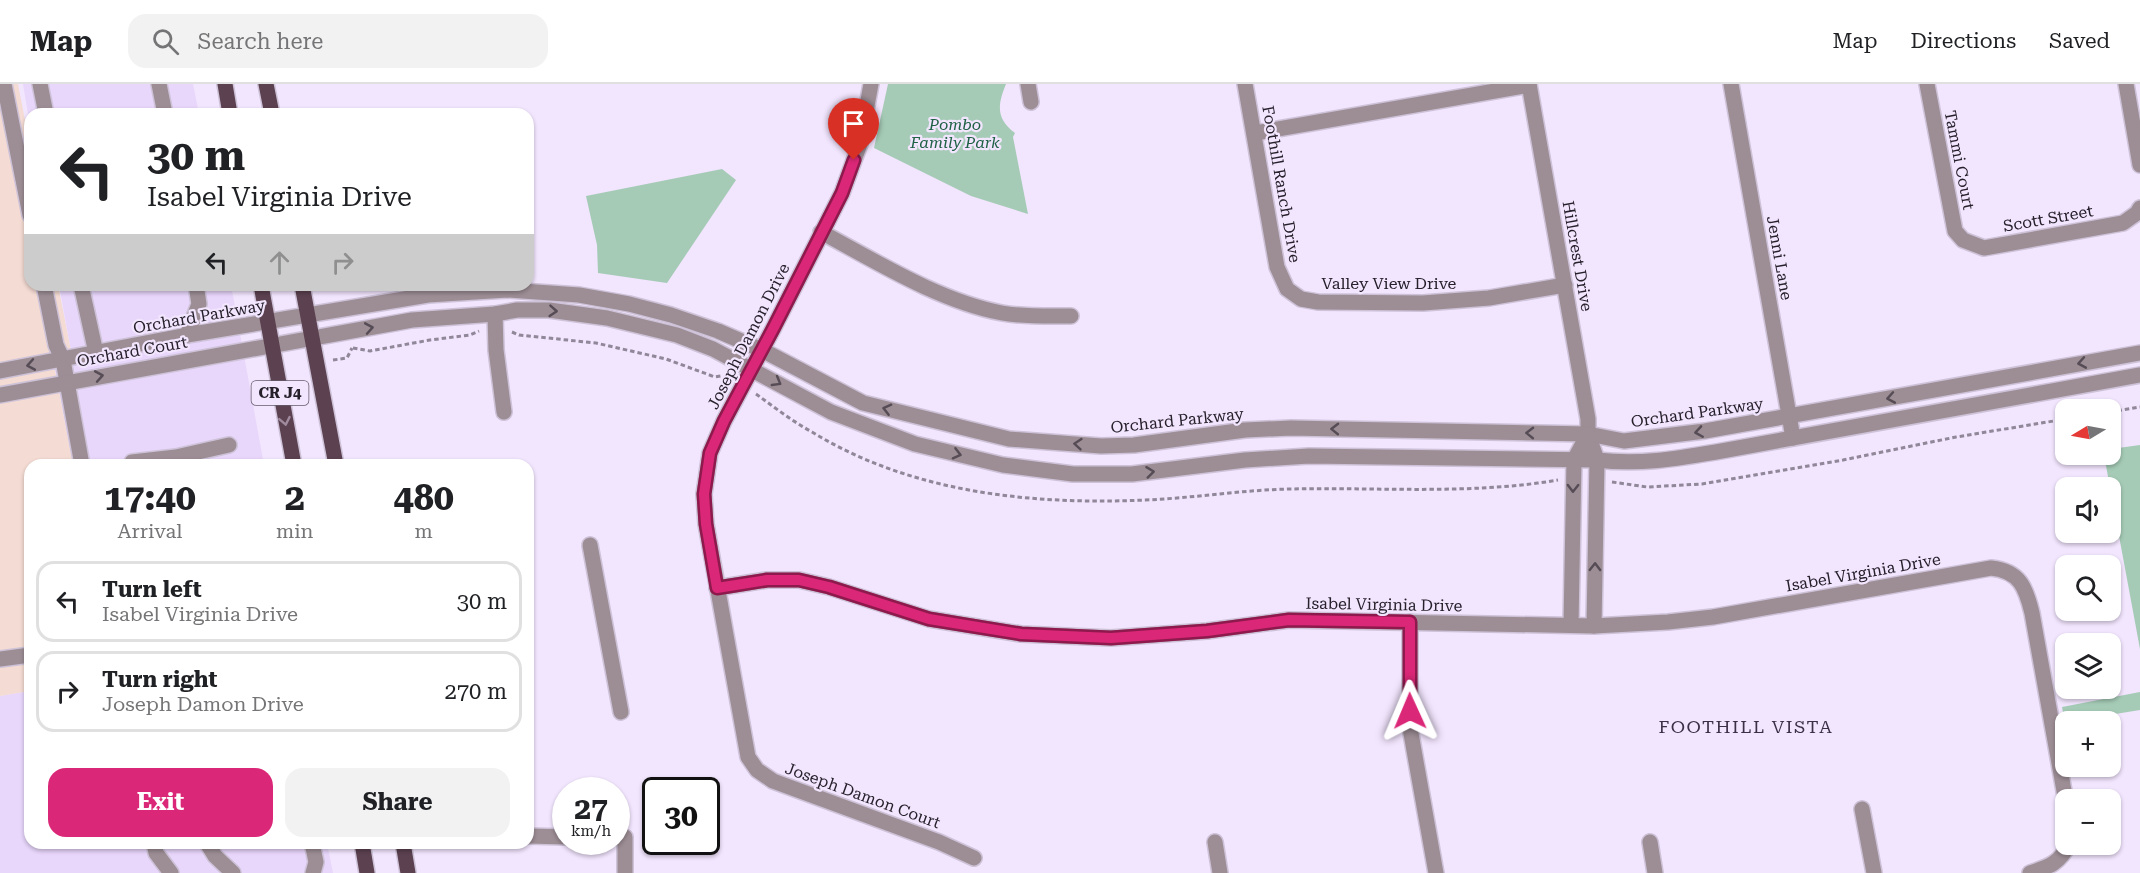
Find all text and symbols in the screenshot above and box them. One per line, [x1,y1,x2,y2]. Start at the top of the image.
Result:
search box [128,14,548,68]
text: Map [30,25,92,58]
icon: search [149,25,182,58]
text: Search here [197,29,323,54]
text: Map [1833,29,1877,53]
text: Directions [1910,29,2016,53]
text: Saved [2049,29,2110,53]
pin [828,98,879,160]
street label: Foothill Ranch Drive [1258,104,1305,264]
icon: arrive [837,107,870,140]
street label: Tammi Court [1941,109,1978,211]
park label: Pombo Family Park [909,115,1000,152]
text: 30 m [147,131,245,180]
icon: left [48,132,126,210]
text: Isabel Virginia Drive [147,181,412,213]
street label: Hillcrest Drive [1558,199,1597,313]
street label: Scott Street [2002,201,2095,236]
street label: Jenni Lane [1763,214,1796,302]
icon: left [200,246,233,279]
icon: ahead [263,246,296,279]
icon: right [326,246,359,279]
street label: Joseph Damon Drive [703,260,794,412]
street label: Valley View Drive [1322,274,1457,293]
street label: Orchard Parkway [132,295,267,337]
one-way arrow [548,304,558,317]
one-way arrow [364,322,374,335]
street label: Orchard Court [75,332,189,371]
one-way arrow [2078,356,2088,369]
one-way arrow [27,359,36,371]
one-way arrow [93,370,103,383]
one-way arrow [770,375,781,386]
road number: CR J4 [252,381,308,405]
one-way arrow [1886,391,1896,404]
street label: Orchard Parkway [1630,394,1765,431]
north arrow [2055,399,2121,465]
map controls [2055,399,2121,855]
one-way arrow [882,404,893,416]
street label: Orchard Parkway [1110,404,1245,437]
one-way arrow [278,415,291,425]
one-way arrow [1330,423,1339,435]
one-way arrow [1525,426,1534,439]
one-way arrow [1694,426,1703,438]
one-way arrow [1073,438,1082,451]
one-way arrow [951,447,962,459]
one-way arrow [1145,466,1154,479]
text: 17:40 [104,477,196,519]
text: 2 [285,477,305,519]
text: 480 [394,477,454,519]
button: sound [2055,477,2121,543]
one-way arrow [1567,484,1579,493]
text: Arrival [117,519,182,543]
text: min [276,519,313,543]
text: m [415,519,433,543]
street label: Isabel Virginia Drive [1784,549,1942,595]
button: search [2055,555,2121,621]
one-way arrow [1589,563,1601,572]
text: Turn left [102,577,202,602]
icon: left [51,585,84,618]
text: 30 m [457,589,507,614]
street label: Isabel Virginia Drive [1305,594,1463,615]
text: Isabel Virginia Drive [102,602,298,626]
button: layers [2055,633,2121,699]
text: Turn right [102,667,217,692]
icon: right [51,675,84,708]
text: 270 m [444,679,507,704]
position arrow [1378,679,1442,743]
text: Joseph Damon Drive [102,692,304,716]
button: + [2055,711,2121,777]
district label: FOOTHILL VISTA [1659,716,1833,737]
street label: Joseph Damon Court [783,759,943,832]
button: Exit [48,768,273,837]
button: Share [285,768,510,837]
speed limit sign: 30 [642,777,720,855]
button: − [2055,789,2121,855]
text: 27 [574,791,608,826]
text: km/h [571,822,611,840]

